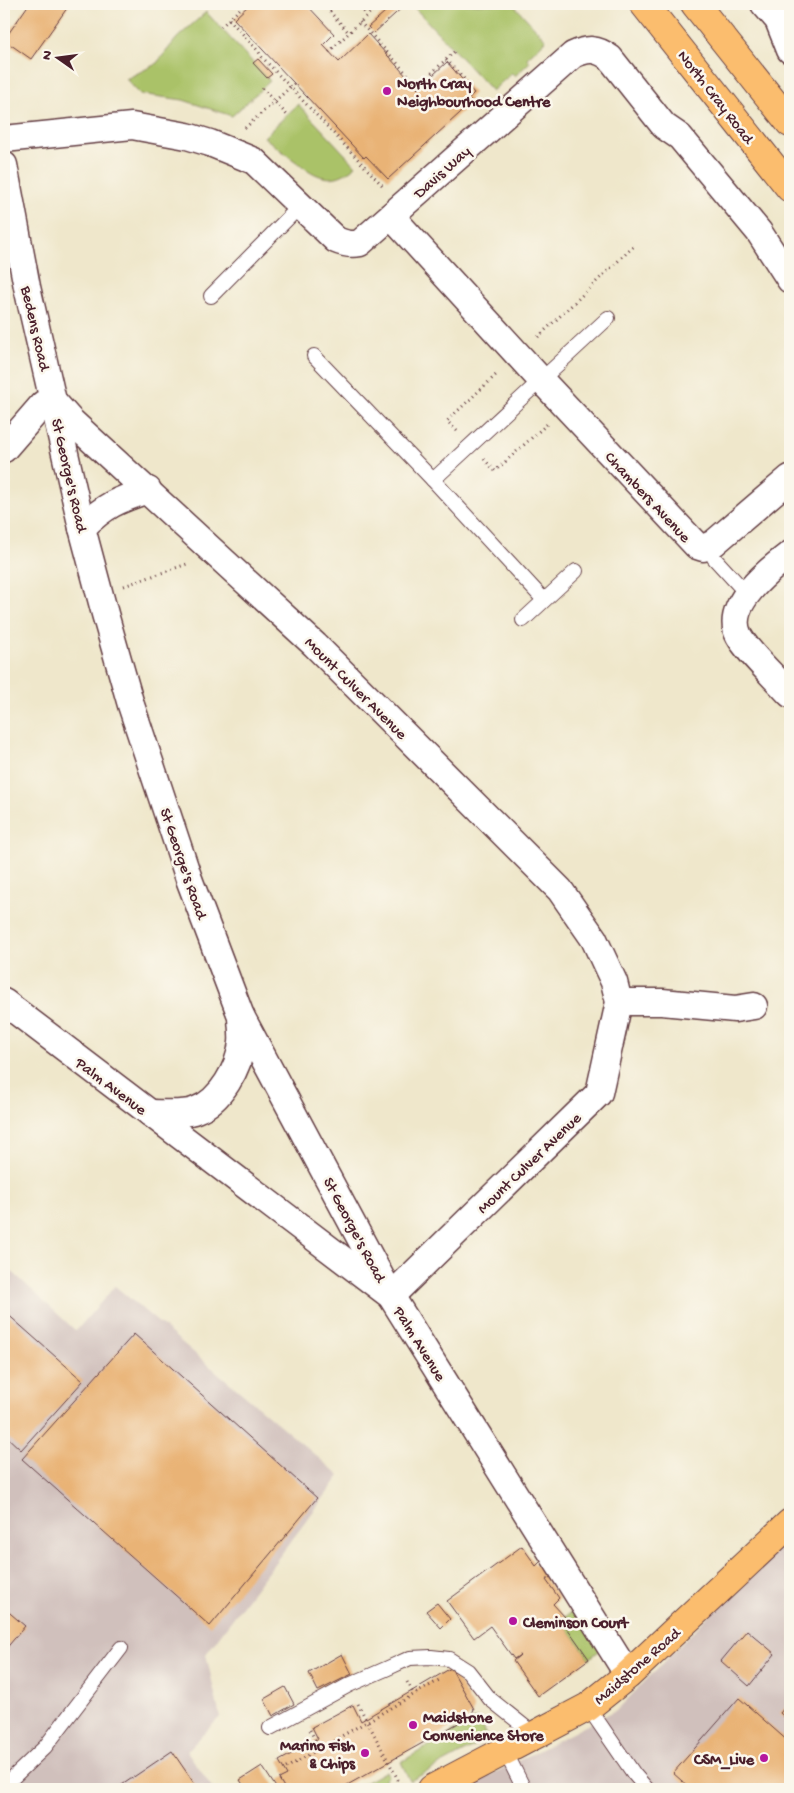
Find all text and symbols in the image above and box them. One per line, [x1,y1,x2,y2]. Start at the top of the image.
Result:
north arrow [32,32,82,82]
street label: North Cray Road [672,48,758,150]
text: N [38,49,57,62]
place label: North Cray Neighbourhood Centre [397,76,551,113]
marker: North Cray Neighbourhood Centre [381,85,393,97]
street label: Davis Way [410,143,476,205]
street label: Bedens Road [14,284,53,375]
street label: St George's Road [45,417,90,536]
street label: Chambers Avenue [599,449,694,548]
street label: Mount Culver Avenue [299,634,410,745]
street label: St George's Road [154,806,210,924]
street label: Palm Avenue [70,1054,150,1121]
street label: Mount Culver Avenue [474,1109,587,1219]
street label: St George's Road [317,1175,389,1288]
street label: Palm Avenue [387,1303,449,1386]
marker: Cleminson Court [507,1615,519,1627]
place label: Cleminson Court [522,1615,630,1634]
street label: Maidstone Road [591,1624,687,1710]
place label: Maidstone Convenience Store [422,1710,544,1747]
marker: Maidstone Convenience Store [407,1719,419,1731]
place label: Marino Fish & Chips [280,1738,356,1775]
marker: Marino Fish & Chips [359,1747,371,1759]
place label: CSM_Live [693,1752,755,1771]
marker: CSM_Live [758,1752,770,1764]

